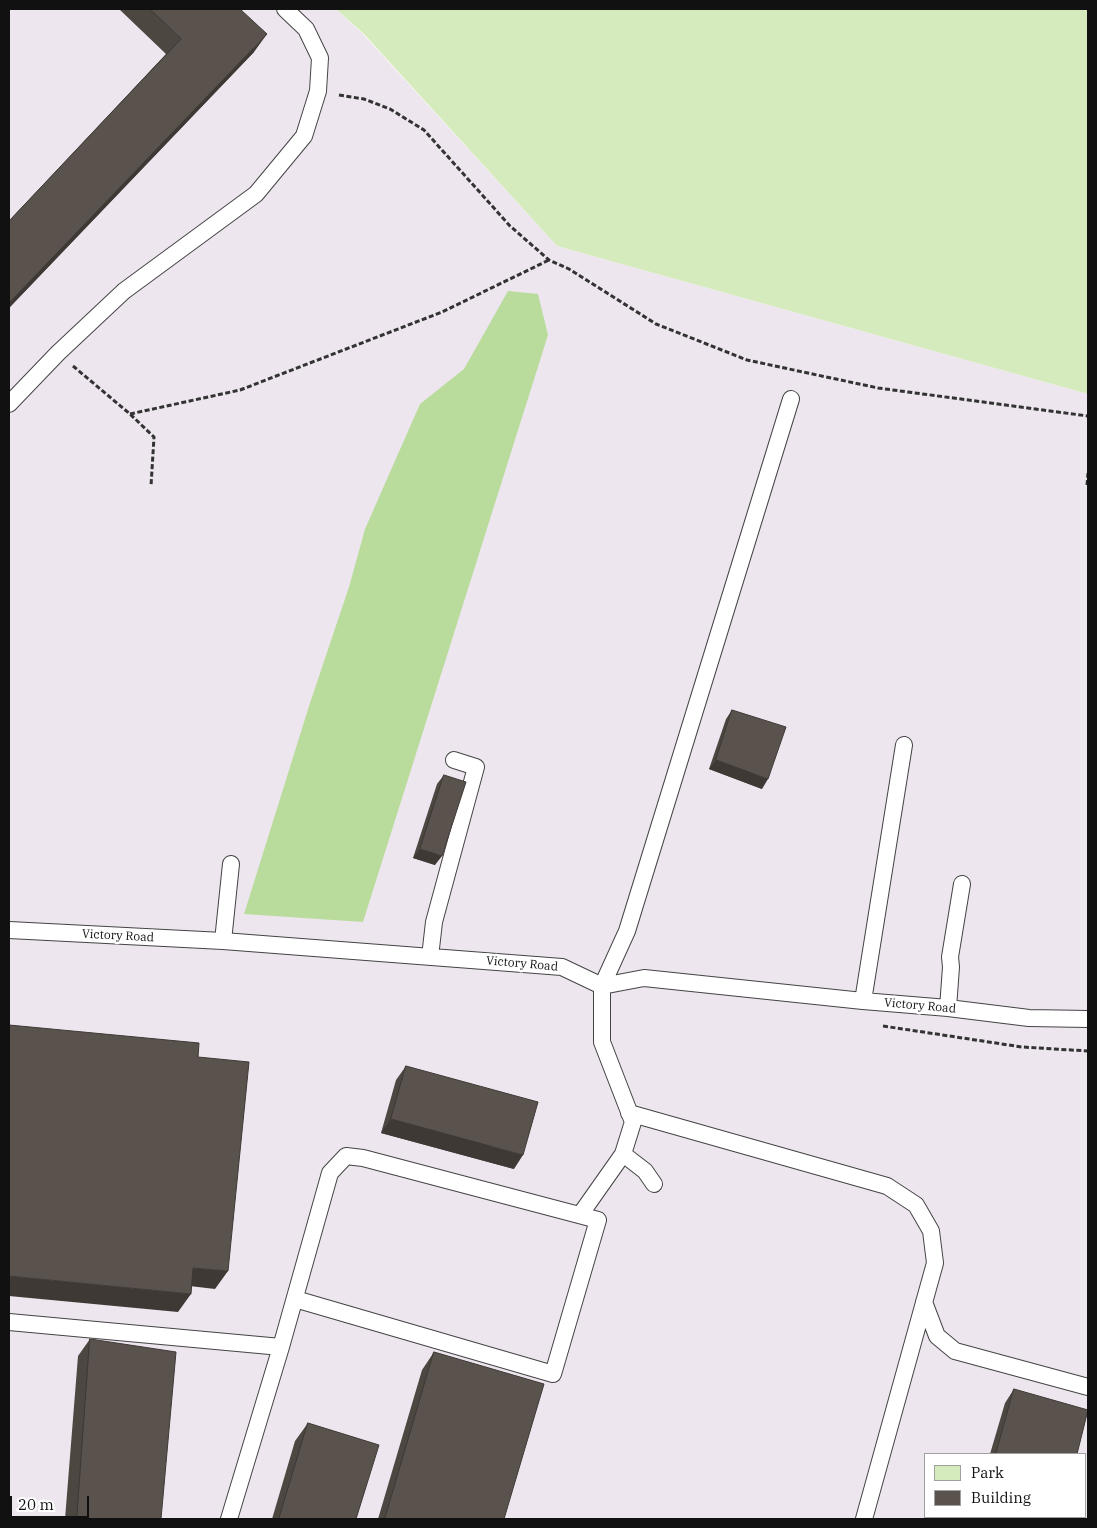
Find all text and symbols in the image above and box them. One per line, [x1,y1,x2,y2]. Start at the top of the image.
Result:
street label: Victory Road [82,927,154,945]
street label: Victory Road [485,954,559,974]
street label: Victory Road [883,996,957,1016]
legend [924,1453,1087,1518]
text: Park [971,1463,1004,1482]
scale bar [12,1486,91,1518]
text: Building [971,1488,1031,1507]
text: 20 m [18,1495,54,1514]

